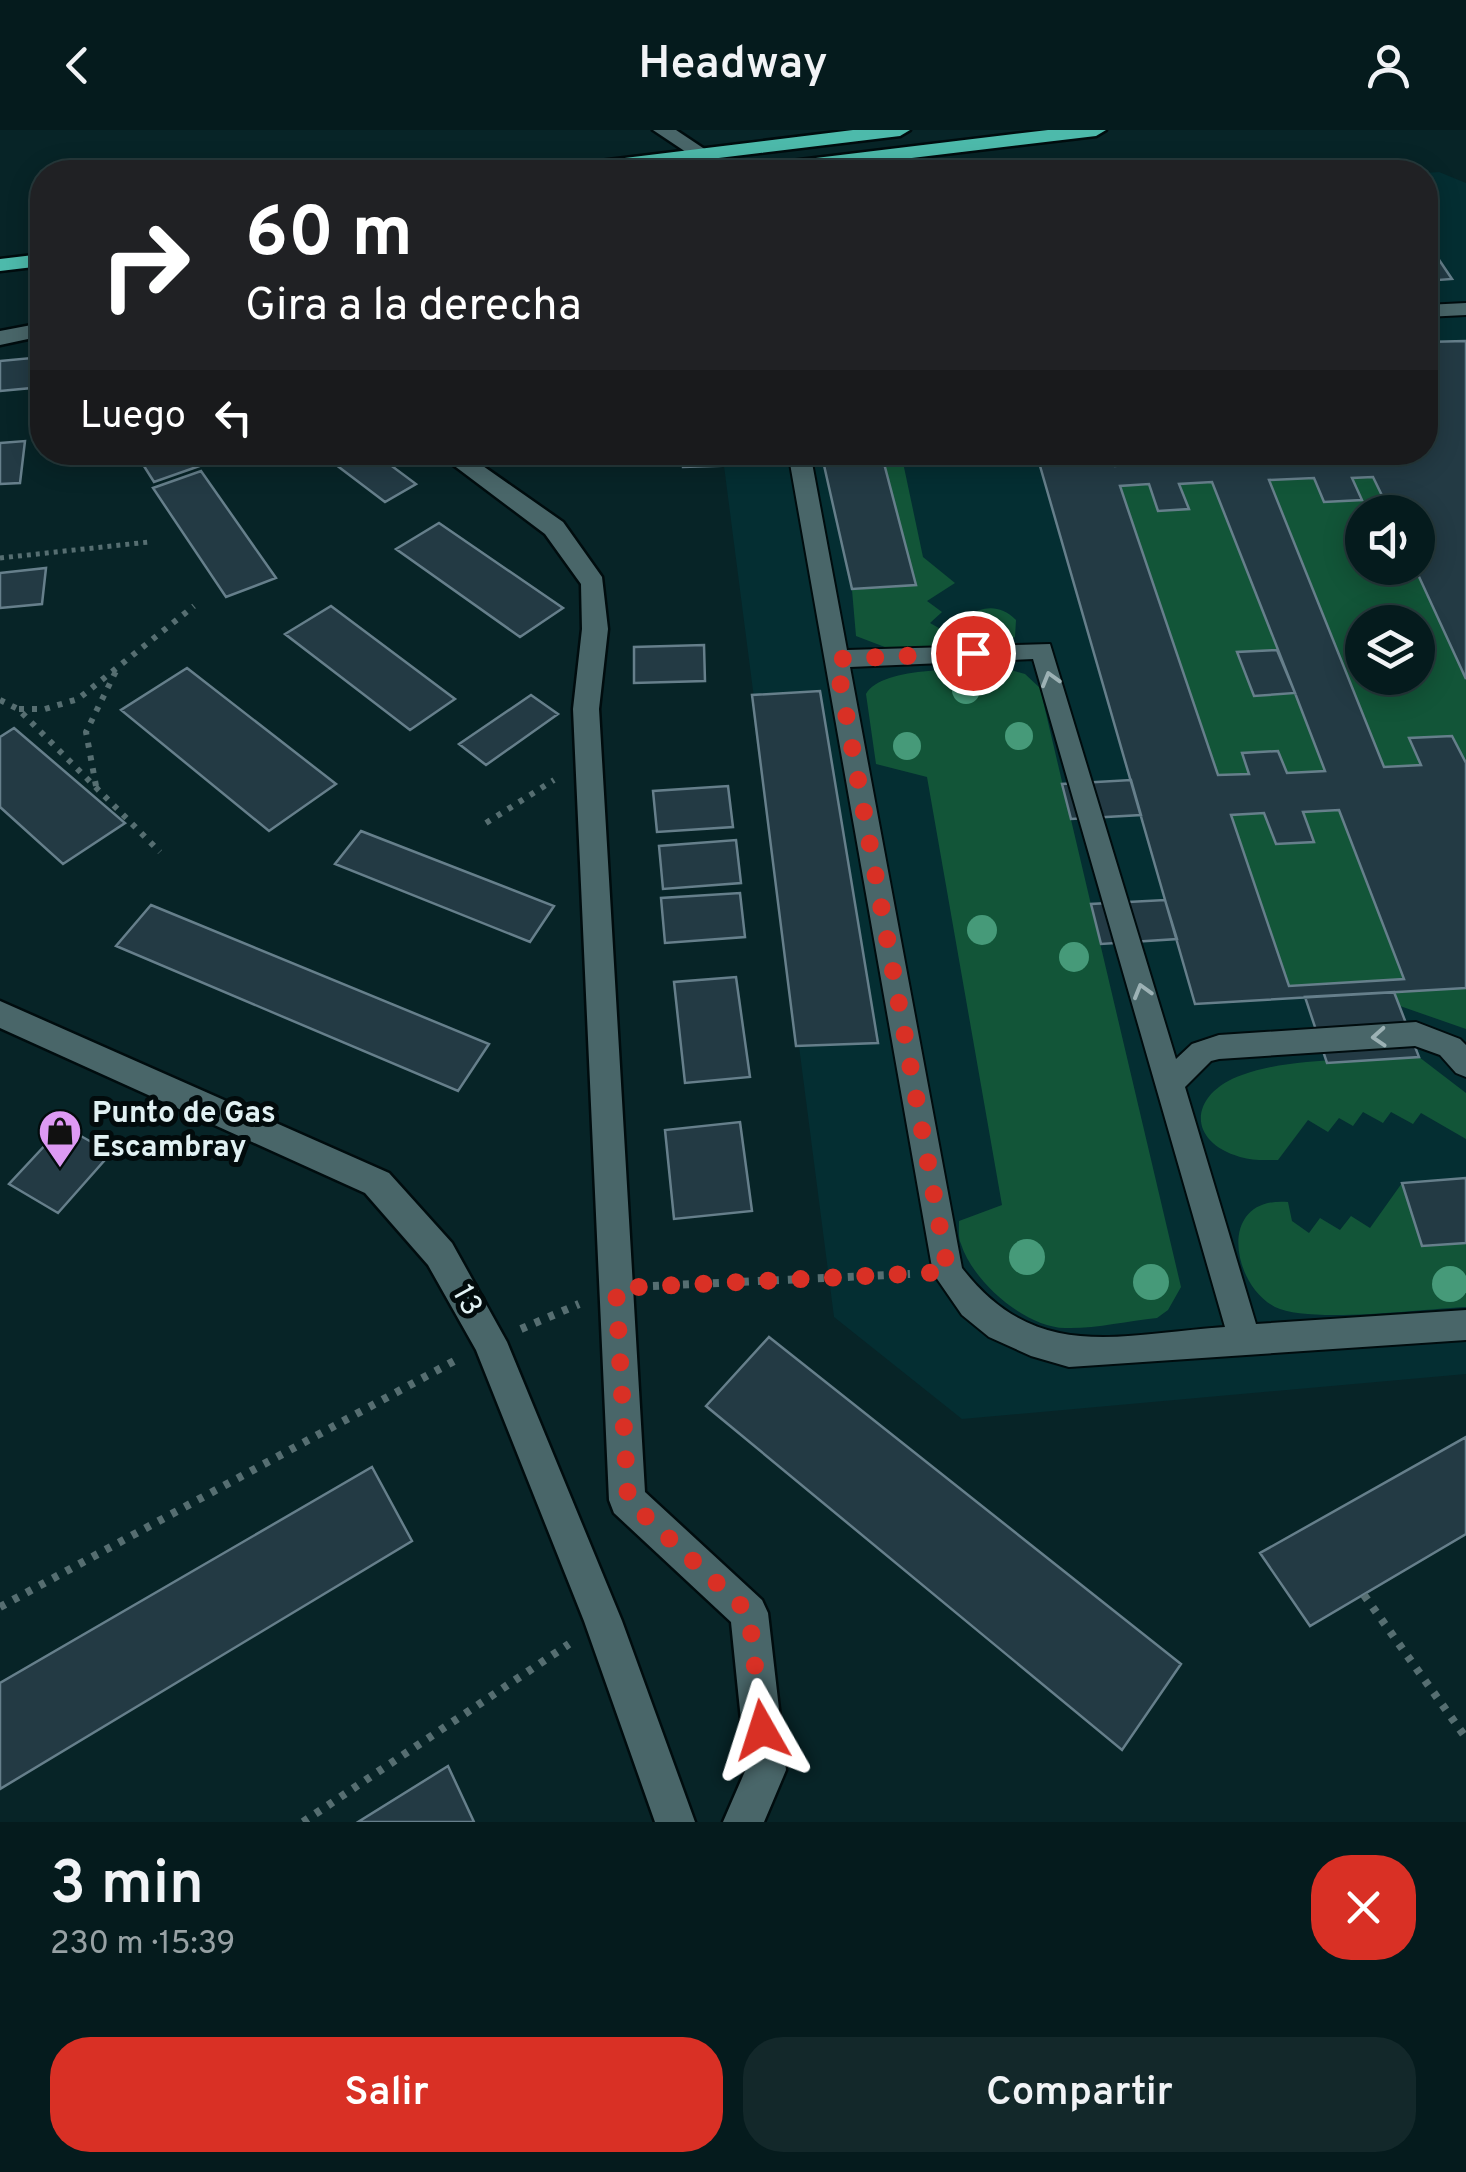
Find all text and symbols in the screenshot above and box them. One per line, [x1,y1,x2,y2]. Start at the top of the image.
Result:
text: Headway [638,37,828,94]
icon: back [50,38,105,93]
icon: person [1361,38,1416,93]
text: 60 m [245,192,413,281]
icon: right [80,200,210,330]
text: Gira a la derecha [245,279,582,336]
icon: left [206,390,261,445]
text: Luego [80,393,186,442]
map controls [1345,495,1435,695]
button: sound [1345,495,1435,585]
button: layers [1345,605,1435,695]
pin [931,611,1016,696]
icon: arrive [946,626,1001,681]
one-way arrow [1041,671,1062,688]
one-way arrow [1133,983,1154,1000]
one-way arrow [1371,1025,1387,1047]
place label: Punto de Gas Escambray [92,1096,276,1167]
shop icon: Punto de Gas Escambray [37,1108,83,1169]
street label: 13 [443,1279,489,1323]
position arrow [710,1678,814,1782]
text: 3 min [50,1849,204,1925]
button: close [1311,1855,1416,1960]
text: 230 m · 15:39 [50,1925,235,1965]
button: Salir [50,2037,723,2152]
button: Compartir [743,2037,1416,2152]

